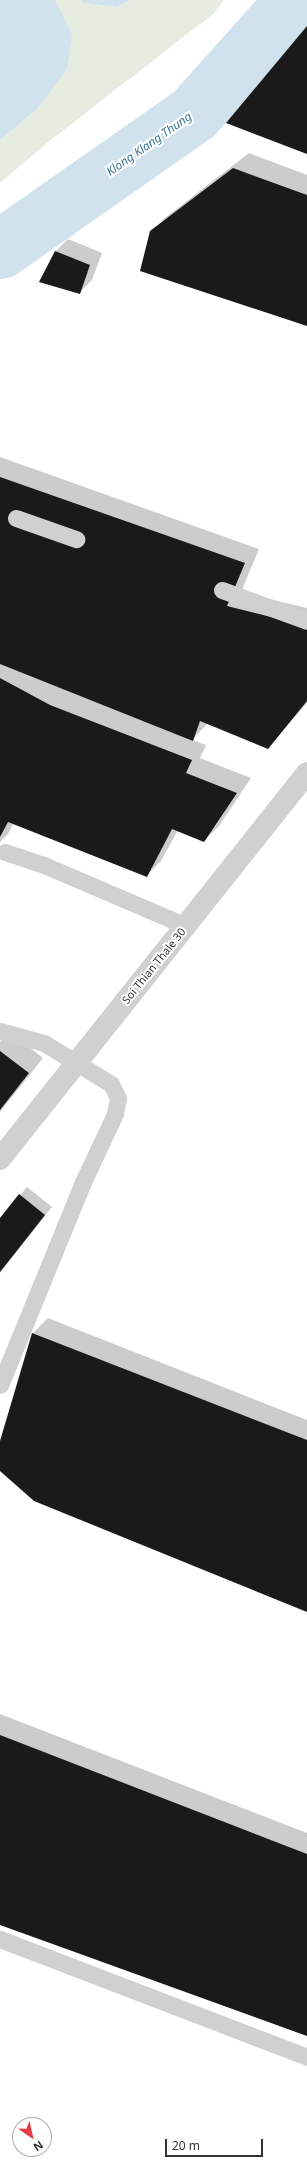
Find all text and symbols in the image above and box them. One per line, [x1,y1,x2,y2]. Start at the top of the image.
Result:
water label: Klong Klang Thung [103,109,195,179]
street label: Soi Thian Thale 30 [119,925,189,1007]
north arrow [12,2117,52,2157]
scale bar [167,2131,265,2157]
text: 20 m [172,2137,200,2154]
text: N [31,2138,46,2155]

